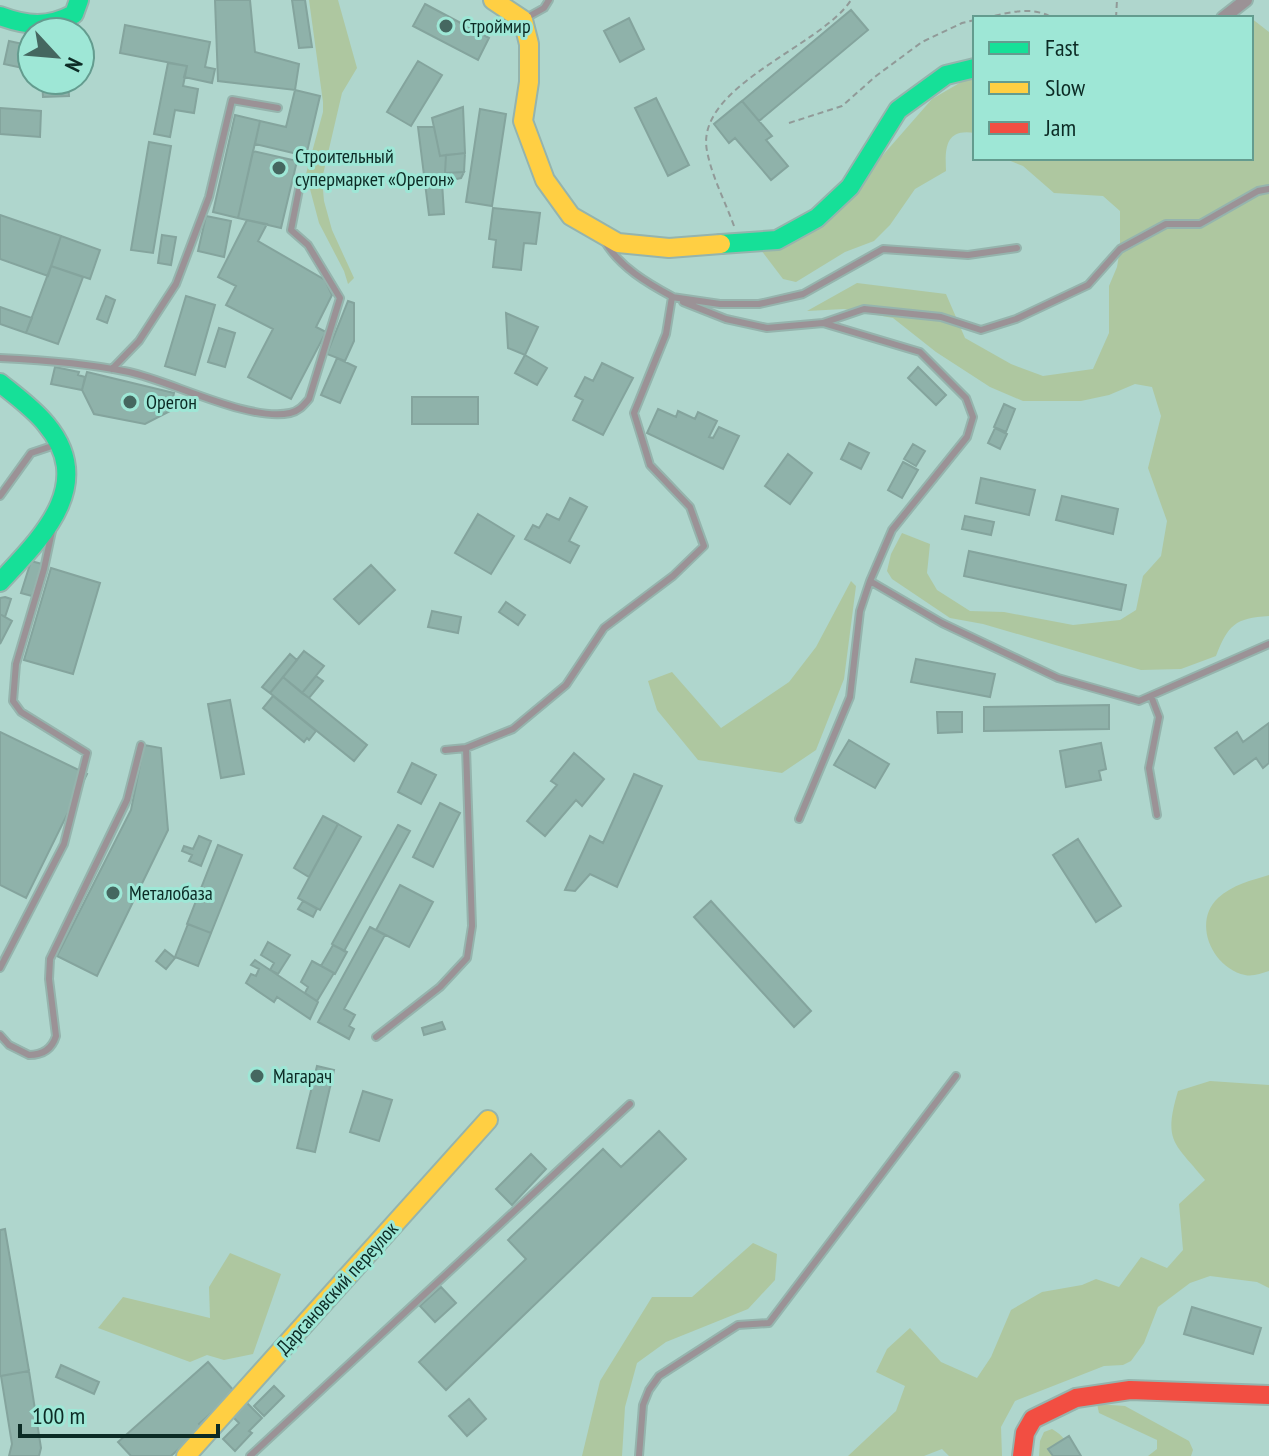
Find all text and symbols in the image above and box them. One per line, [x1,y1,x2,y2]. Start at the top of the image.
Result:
place label: Строймир [462,13,531,39]
north arrow [16,16,96,96]
legend [973,16,1253,160]
marker: Строймир [437,17,455,35]
text: Fast [1045,32,1080,63]
text: N [59,53,89,76]
text: Slow [1045,72,1086,103]
text: Jam [1044,112,1076,143]
place label: Строительный супермаркет «Орегон» [295,143,455,192]
marker: Строительный супермаркет «Орегон» [270,159,288,177]
place label: Орегон [146,389,197,415]
marker: Орегон [121,393,139,411]
place label: Металобаза [129,880,213,906]
marker: Металобаза [104,884,122,902]
place label: Магарач [273,1063,332,1089]
marker: Магарач [248,1067,266,1085]
street label: Дарсановский переулок [270,1216,404,1360]
scale bar [20,1388,218,1438]
text: 100 m [32,1400,85,1431]

